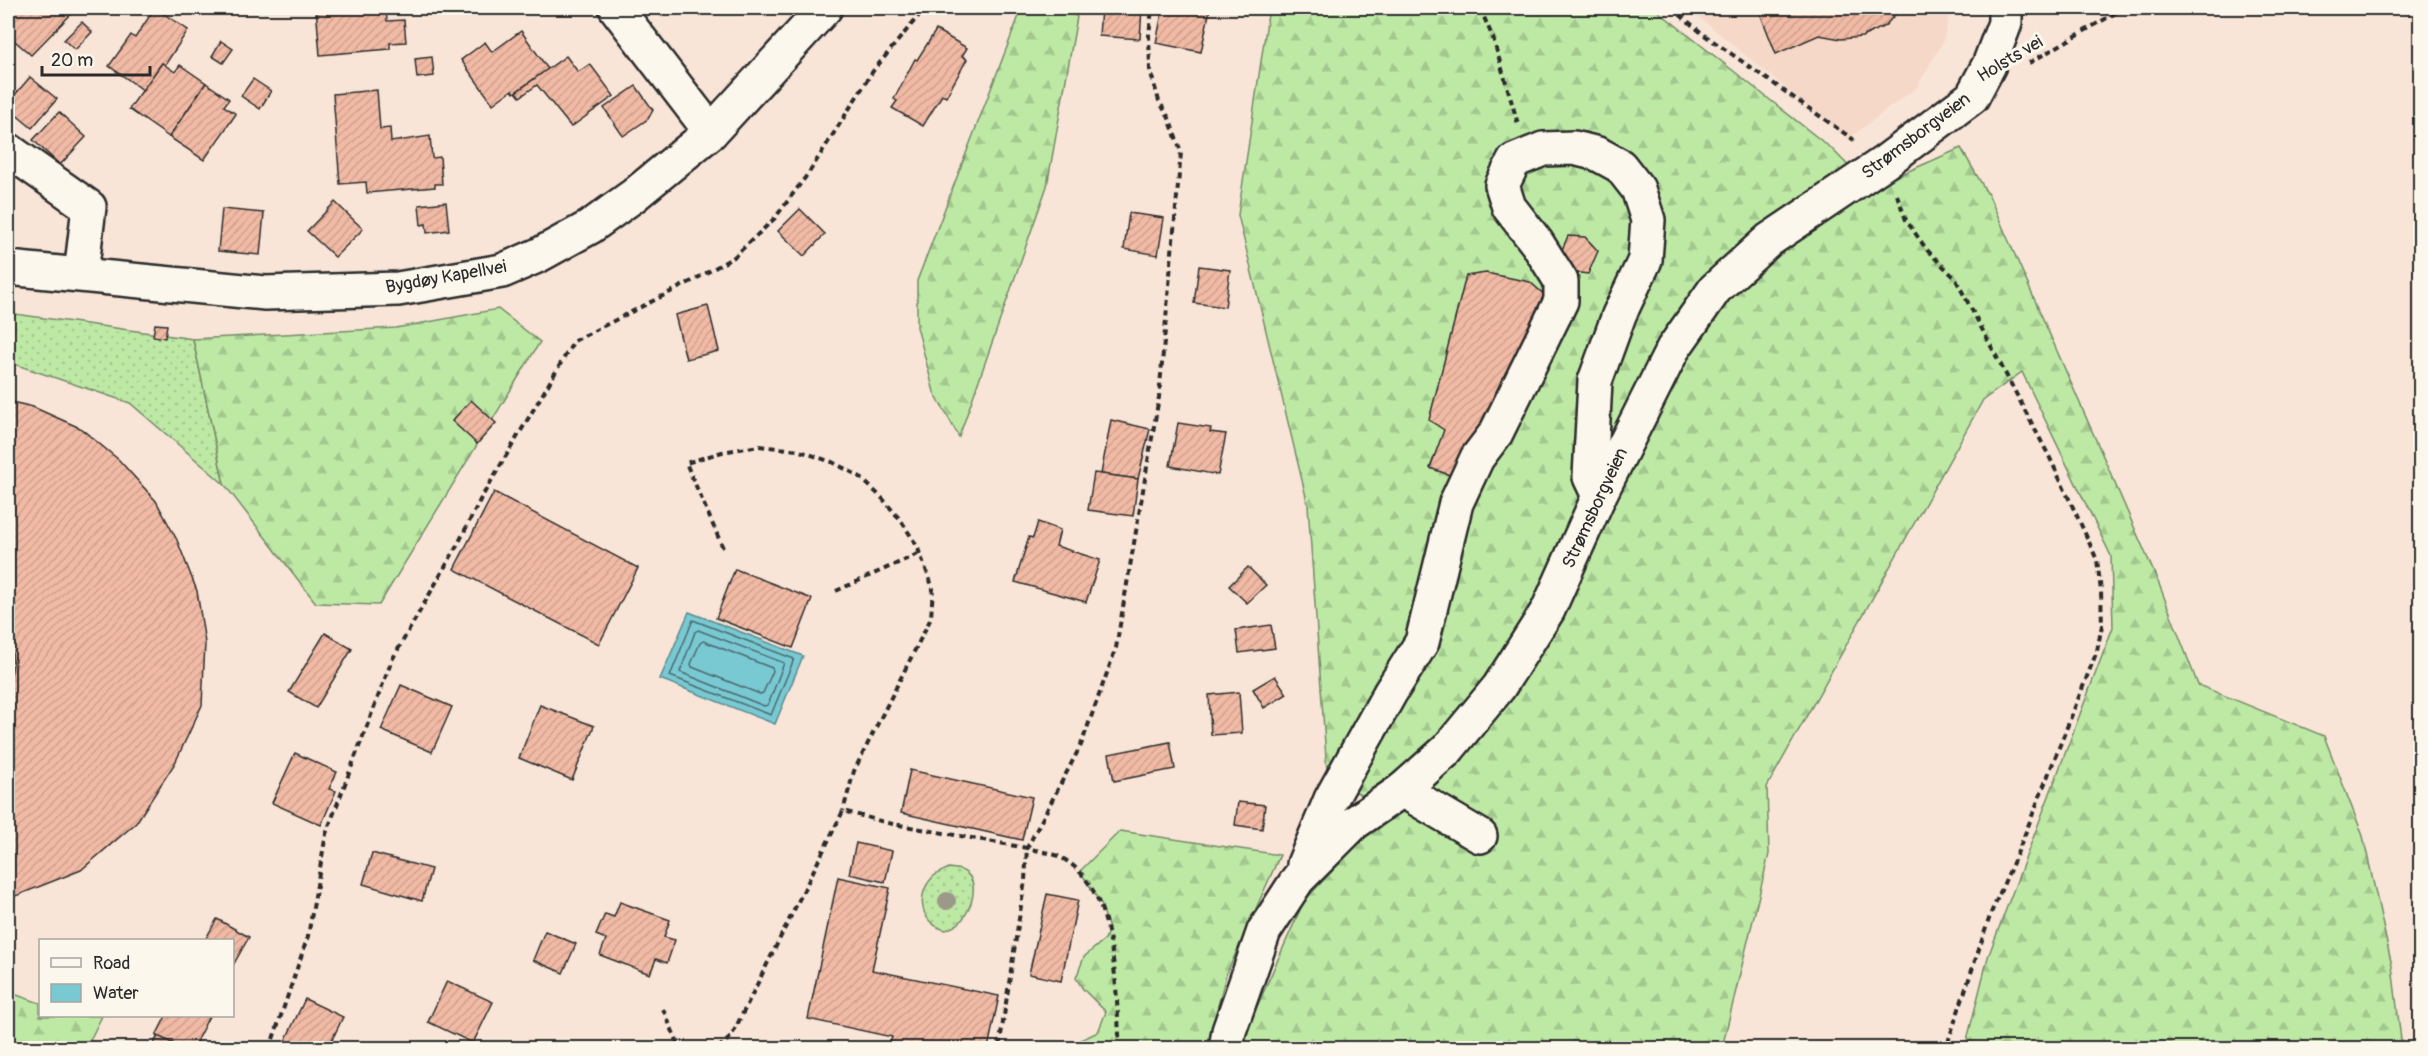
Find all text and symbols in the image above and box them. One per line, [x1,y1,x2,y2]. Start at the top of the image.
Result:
street label: Holsts vei [1973,30,2047,88]
scale bar [42,39,150,77]
text: 20 m [51,49,93,72]
street label: Strømsborgveien [1857,88,1975,184]
street label: Bygdøy Kapellvei [384,255,508,299]
street label: Strømsborgveien [1557,444,1633,572]
legend [39,939,234,1017]
text: Road [93,952,130,975]
text: Water [93,982,139,1005]

